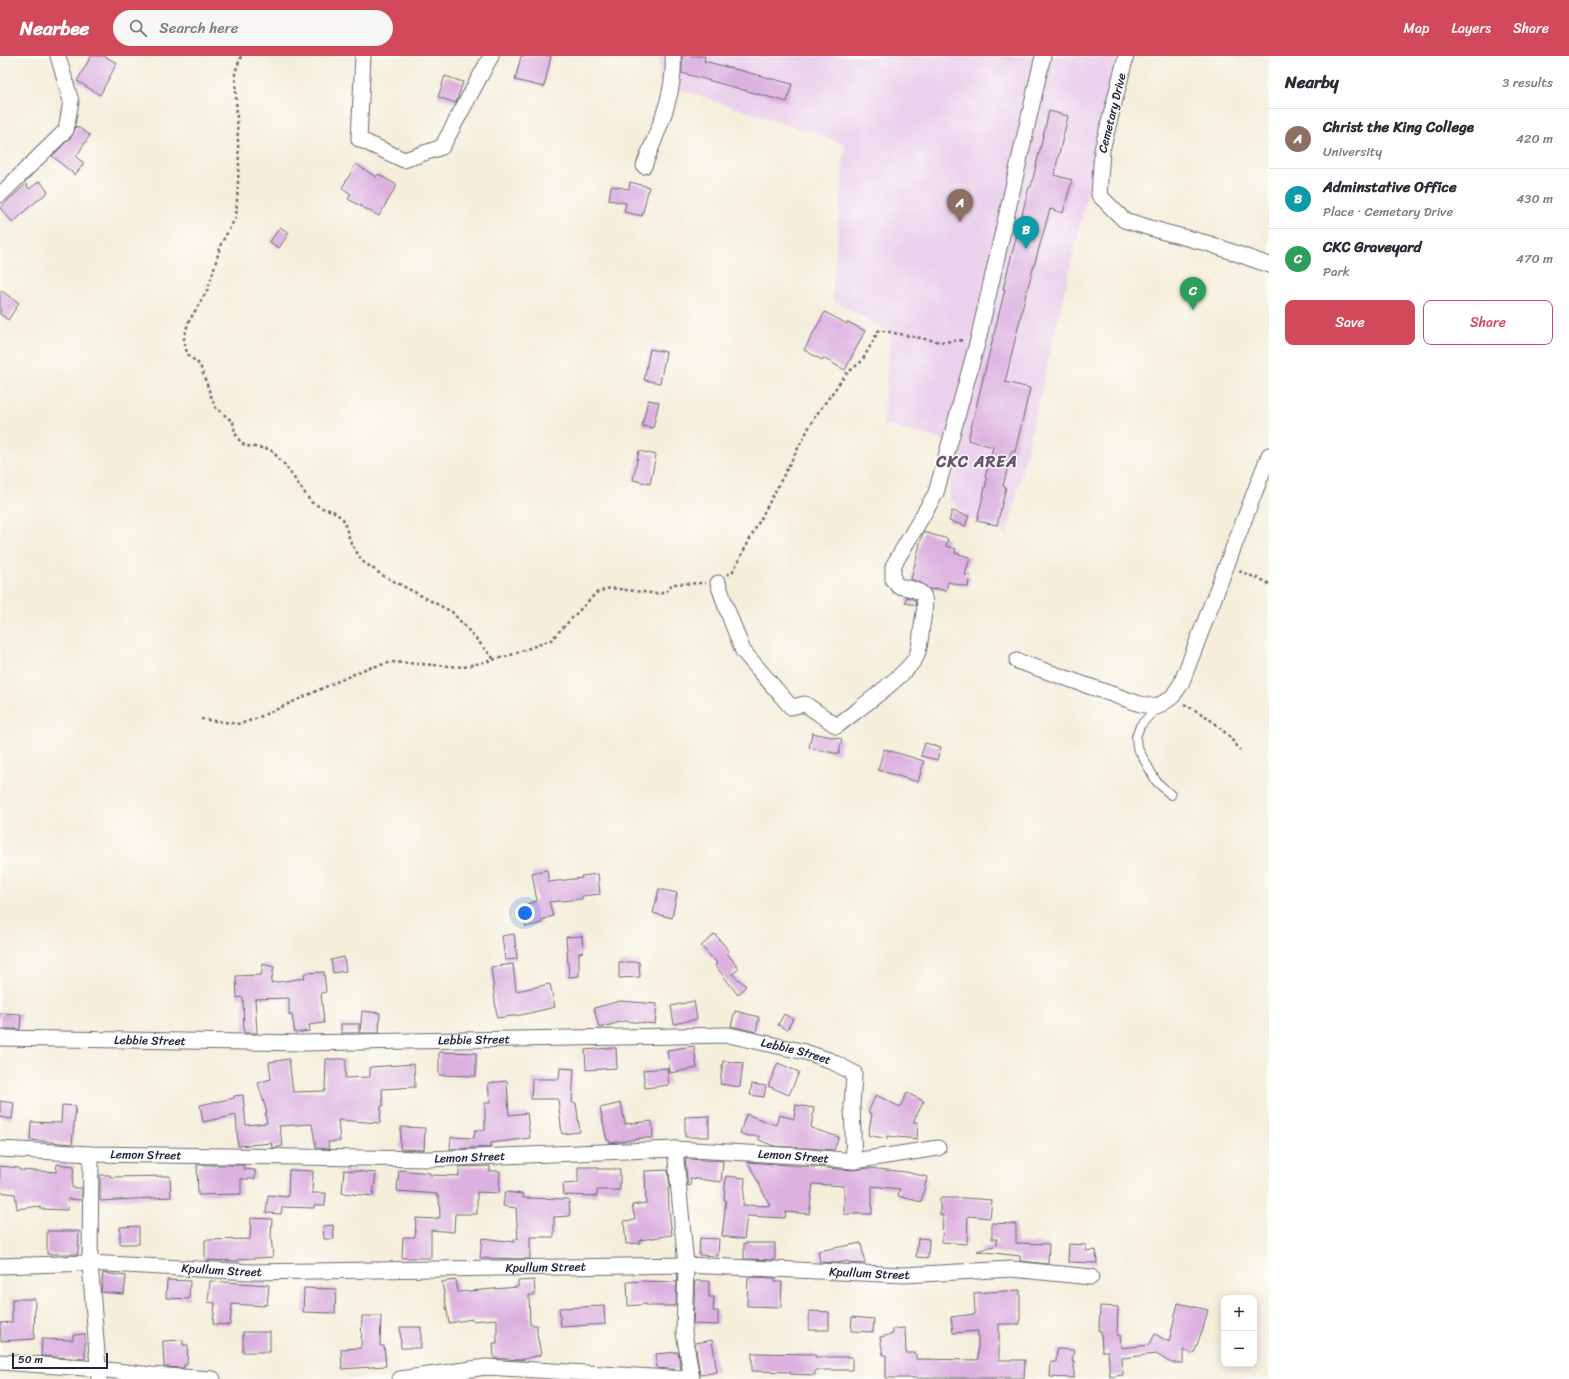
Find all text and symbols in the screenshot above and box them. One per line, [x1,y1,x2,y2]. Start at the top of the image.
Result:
search box [113,10,393,46]
text: Nearbee [20,12,89,45]
text: Search here [159,15,238,41]
text: Map [1404,16,1429,41]
text: Layers [1451,16,1491,41]
text: Share [1513,16,1549,41]
icon: search [127,17,149,39]
text: Nearby [1285,67,1339,97]
street label: Cemetary Drive [1091,71,1133,155]
text: 3 results [1502,71,1553,94]
text: Christ the King College [1323,114,1474,140]
text: A [1294,127,1302,150]
text: 420 m [1516,127,1553,150]
text: University [1323,140,1382,163]
text: Adminstative Office [1323,174,1457,200]
text: B [1294,187,1302,210]
text: 430 m [1516,187,1553,210]
pin: A [947,189,973,222]
text: Place · Cemetary Drive [1323,200,1453,223]
pin: B [1013,216,1039,249]
text: CKC Graveyard [1323,234,1421,260]
text: C [1294,247,1302,270]
text: 470 m [1516,247,1553,270]
text: Park [1323,260,1350,283]
pin: C [1180,277,1206,310]
button: Save [1285,300,1415,345]
button: Share [1423,300,1553,345]
district label: CKC AREA [935,447,1018,476]
your location [515,903,535,923]
street label: Lebbie Street [438,1028,510,1051]
street label: Lebbie Street [114,1029,186,1052]
street label: Lebbie Street [759,1031,834,1071]
street label: Lemon Street [110,1143,182,1166]
street label: Lemon Street [757,1143,830,1170]
street label: Lemon Street [434,1145,506,1170]
street label: Kpullum Street [505,1256,586,1279]
street label: Kpullum Street [181,1257,262,1283]
street label: Kpullum Street [829,1261,910,1286]
map controls [1221,1295,1257,1367]
button: + [1221,1295,1257,1331]
button: − [1221,1331,1257,1367]
text: 50 m [18,1350,43,1369]
scale bar [12,1351,108,1370]

